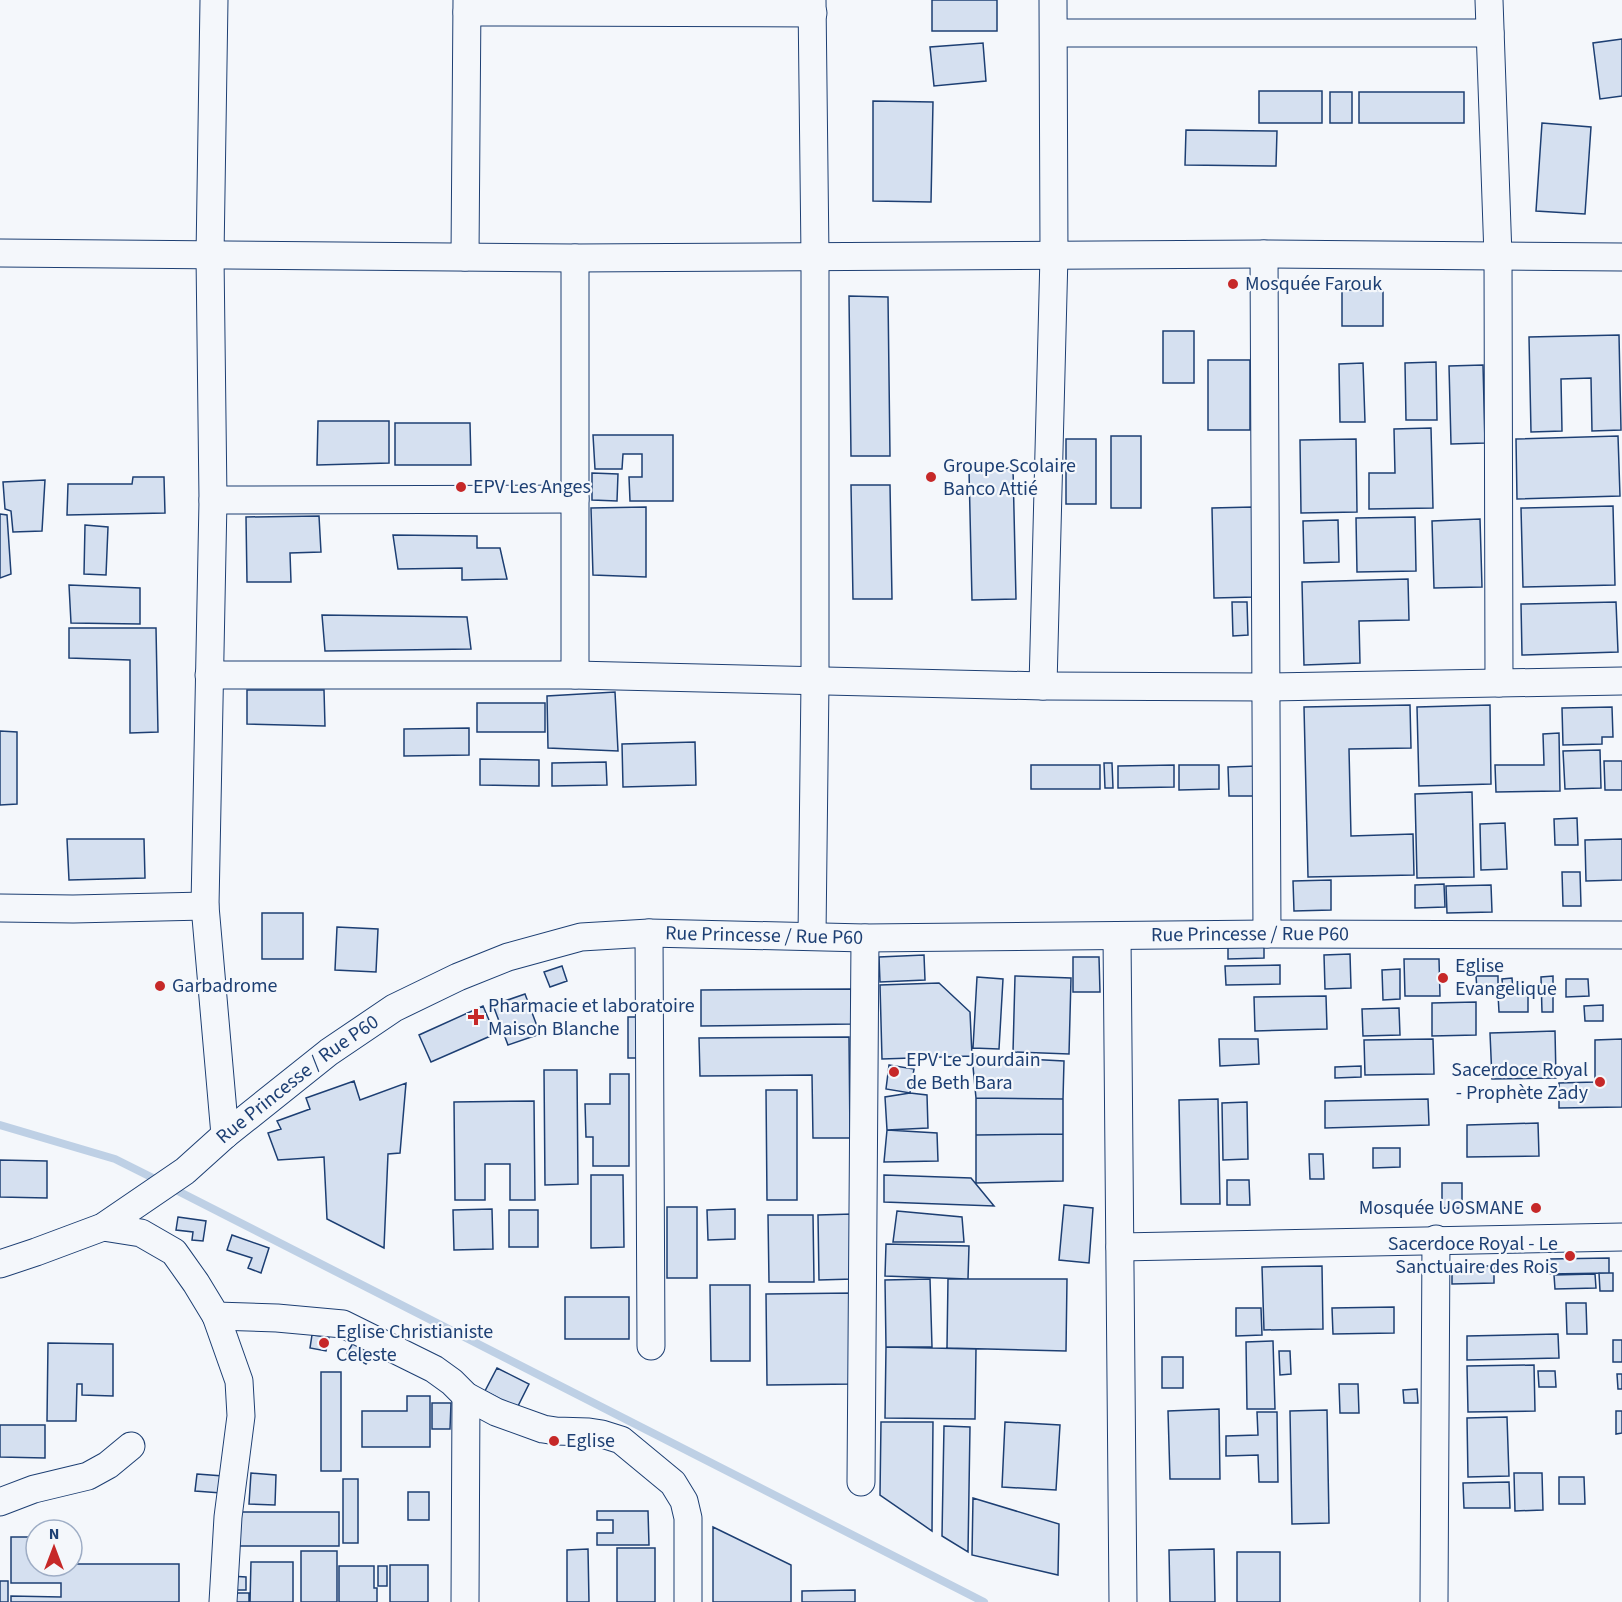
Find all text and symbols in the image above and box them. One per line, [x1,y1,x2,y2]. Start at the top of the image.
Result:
place label: Mosquée Farouk [1245,270,1382,298]
marker: Mosquée Farouk [1226,277,1240,291]
place label: Groupe Scolaire Banco Attié [943,452,1076,503]
marker: Groupe Scolaire Banco Attié [924,470,938,484]
place label: EPV Les Anges [473,473,591,501]
marker: EPV Les Anges [454,480,468,494]
street label: Rue Princesse / Rue P60 [665,919,863,952]
street label: Rue Princesse / Rue P60 [1151,920,1349,949]
place label: Eglise Evangelique [1455,952,1557,1003]
marker: Eglise Evangelique [1436,971,1450,985]
place label: Garbadrome [172,972,277,1000]
marker: Garbadrome [153,979,167,993]
place label: Pharmacie et laboratoire Maison Blanche [488,992,695,1043]
street label: Rue Princesse / Rue P60 [210,1008,384,1151]
marker: Pharmacie et laboratoire Maison Blanche [469,1010,483,1024]
place label: EPV Le Jourdain de Beth Bara [906,1046,1041,1097]
place label: Sacerdoce Royal - Prophète Zady [1451,1056,1589,1107]
marker: EPV Le Jourdain de Beth Bara [887,1065,901,1079]
marker: Sacerdoce Royal - Prophète Zady [1593,1075,1607,1089]
place label: Mosquée UOSMANE [1359,1194,1524,1222]
marker: Mosquée UOSMANE [1529,1201,1543,1215]
place label: Sacerdoce Royal - Le Sanctuaire des Rois [1388,1230,1558,1281]
marker: Sacerdoce Royal - Le Sanctuaire des Rois [1563,1249,1577,1263]
place label: Eglise Christianiste Celeste [336,1318,493,1369]
marker: Eglise Christianiste Celeste [317,1336,331,1350]
place label: Eglise [566,1427,615,1455]
marker: Eglise [547,1434,561,1448]
north arrow [24,1518,84,1578]
text: N [49,1523,59,1545]

